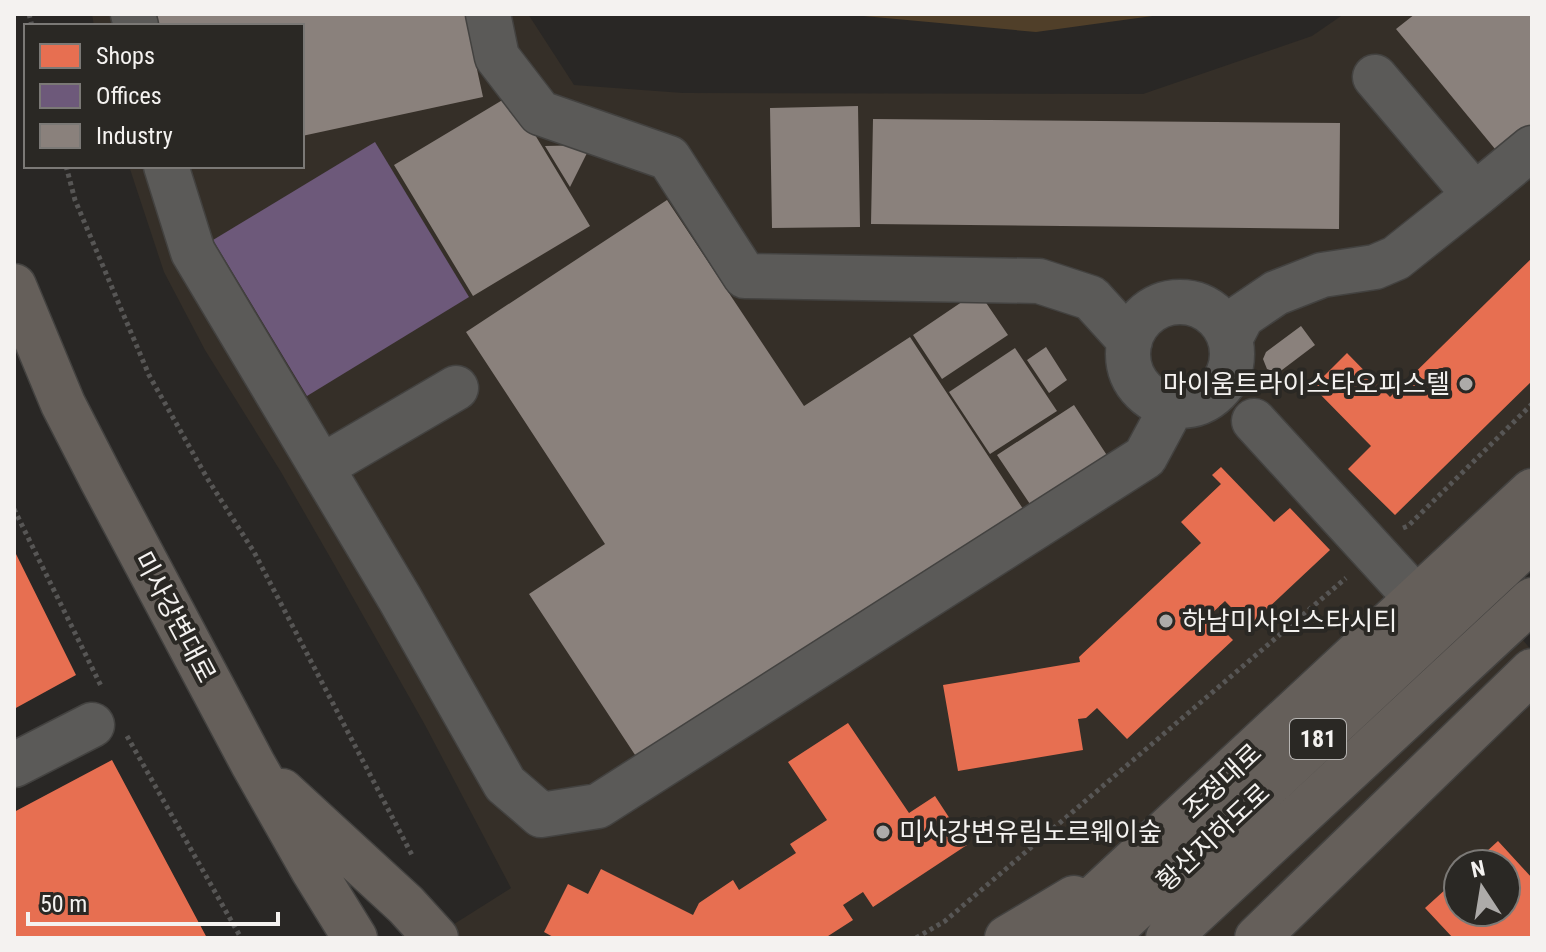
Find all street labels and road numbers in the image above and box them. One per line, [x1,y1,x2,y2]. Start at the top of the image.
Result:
street label: 미사강변대로 [128,547,222,687]
road number: 181 [1290,719,1346,759]
street label: 조정대로 [1177,737,1267,825]
street label: 황산지하도로 [1150,777,1276,897]

